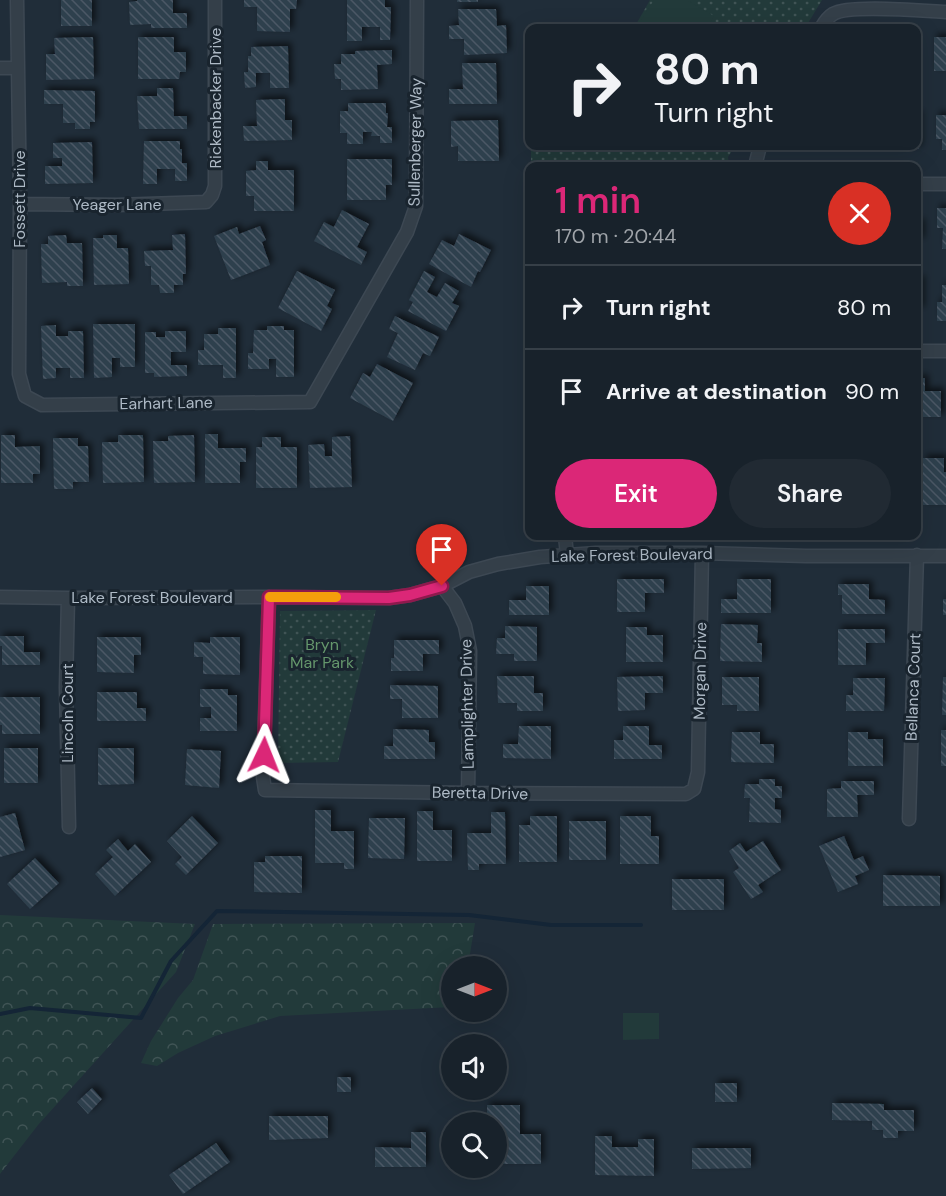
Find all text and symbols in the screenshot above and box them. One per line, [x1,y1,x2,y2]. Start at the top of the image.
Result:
street label: Rickenbacker Drive [205,28,226,168]
text: 80 m [654,42,760,97]
icon: right [555,48,633,126]
street label: Sullenberger Way [403,77,427,206]
text: Turn right [654,95,774,130]
street label: Fossett Drive [9,150,30,248]
text: 1 min [555,177,641,224]
button: close [828,182,891,245]
street label: Yeager Lane [73,194,161,215]
text: 170 m · 20:44 [555,223,676,249]
icon: right [555,291,588,324]
text: Turn right [606,293,711,322]
text: 80 m [837,293,891,322]
icon: arrive [555,375,588,408]
text: Arrive at destination [606,377,827,406]
text: 90 m [845,377,899,406]
street label: Earhart Lane [119,392,213,414]
button: Exit [555,459,717,528]
button: Share [729,459,891,528]
pin [416,524,467,586]
icon: arrive [425,533,458,566]
street label: Lake Forest Boulevard [551,543,713,567]
street label: Lake Forest Boulevard [71,587,233,608]
street label: Morgan Drive [689,622,711,720]
street label: Bellanca Court [901,633,925,741]
park label: Bryn Mar Park [290,634,354,673]
street label: Lamplighter Drive [455,639,479,769]
street label: Lincoln Court [57,663,78,763]
position arrow [232,723,296,787]
street label: Beretta Drive [432,782,528,804]
north arrow [441,956,507,1022]
map controls [441,956,507,1178]
button: sound [441,1034,507,1100]
button: search [441,1112,507,1178]

